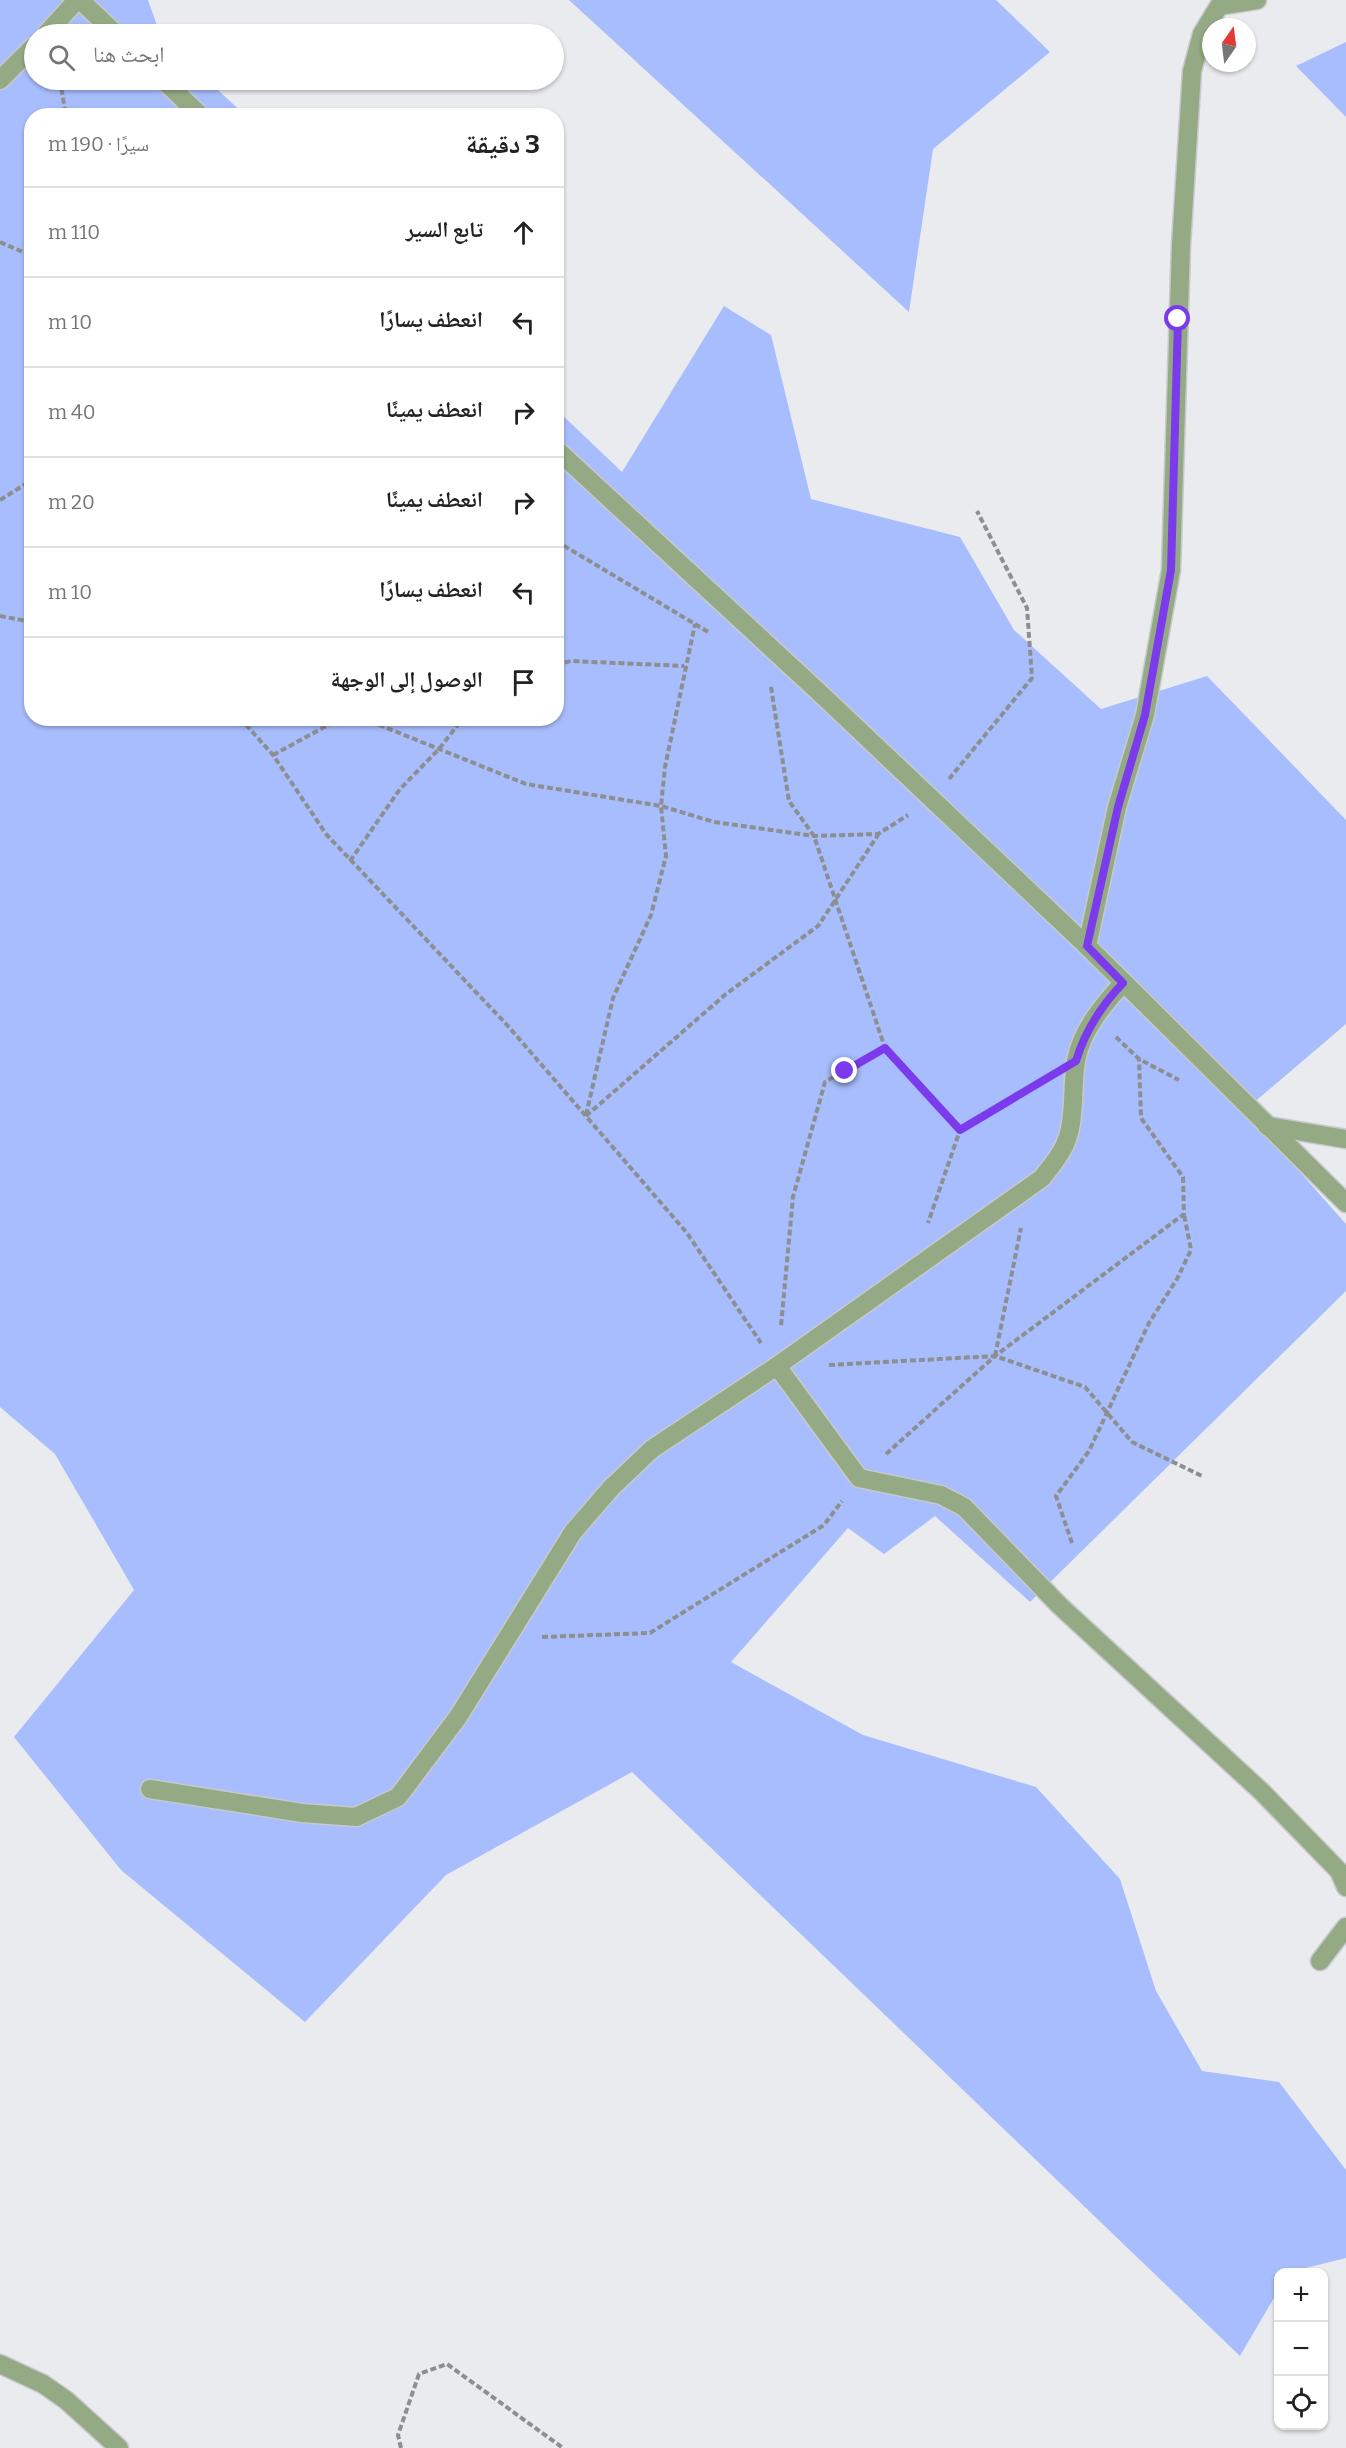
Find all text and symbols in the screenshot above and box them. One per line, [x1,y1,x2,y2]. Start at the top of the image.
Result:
north arrow [1202,18,1256,72]
search box [24,24,564,90]
icon: search [45,41,78,74]
text: ابحث هنا [93,41,164,68]
text: 3 دقيقة [466,129,540,160]
text: سيرًا · 190 m [48,132,149,156]
text: تابع السير [406,216,483,243]
icon: ahead [507,216,540,249]
text: 110 m [48,220,100,244]
route start [1164,305,1190,331]
text: انعطف يسارًا [379,306,483,333]
icon: left [507,306,540,339]
text: 10 m [48,310,92,334]
text: انعطف يمينًا [386,396,483,423]
icon: right [507,396,540,429]
text: 40 m [48,400,96,424]
text: انعطف يمينًا [386,486,483,513]
icon: right [507,486,540,519]
text: 20 m [48,490,95,514]
text: انعطف يسارًا [379,576,483,603]
icon: left [507,576,540,609]
text: 10 m [48,580,92,604]
text: الوصول إلى الوجهة [330,666,483,693]
icon: arrive [507,666,540,699]
route end [831,1057,857,1083]
map controls [1274,2268,1328,2430]
button: + [1274,2268,1328,2322]
button: − [1274,2322,1328,2376]
button: locate [1274,2376,1328,2430]

